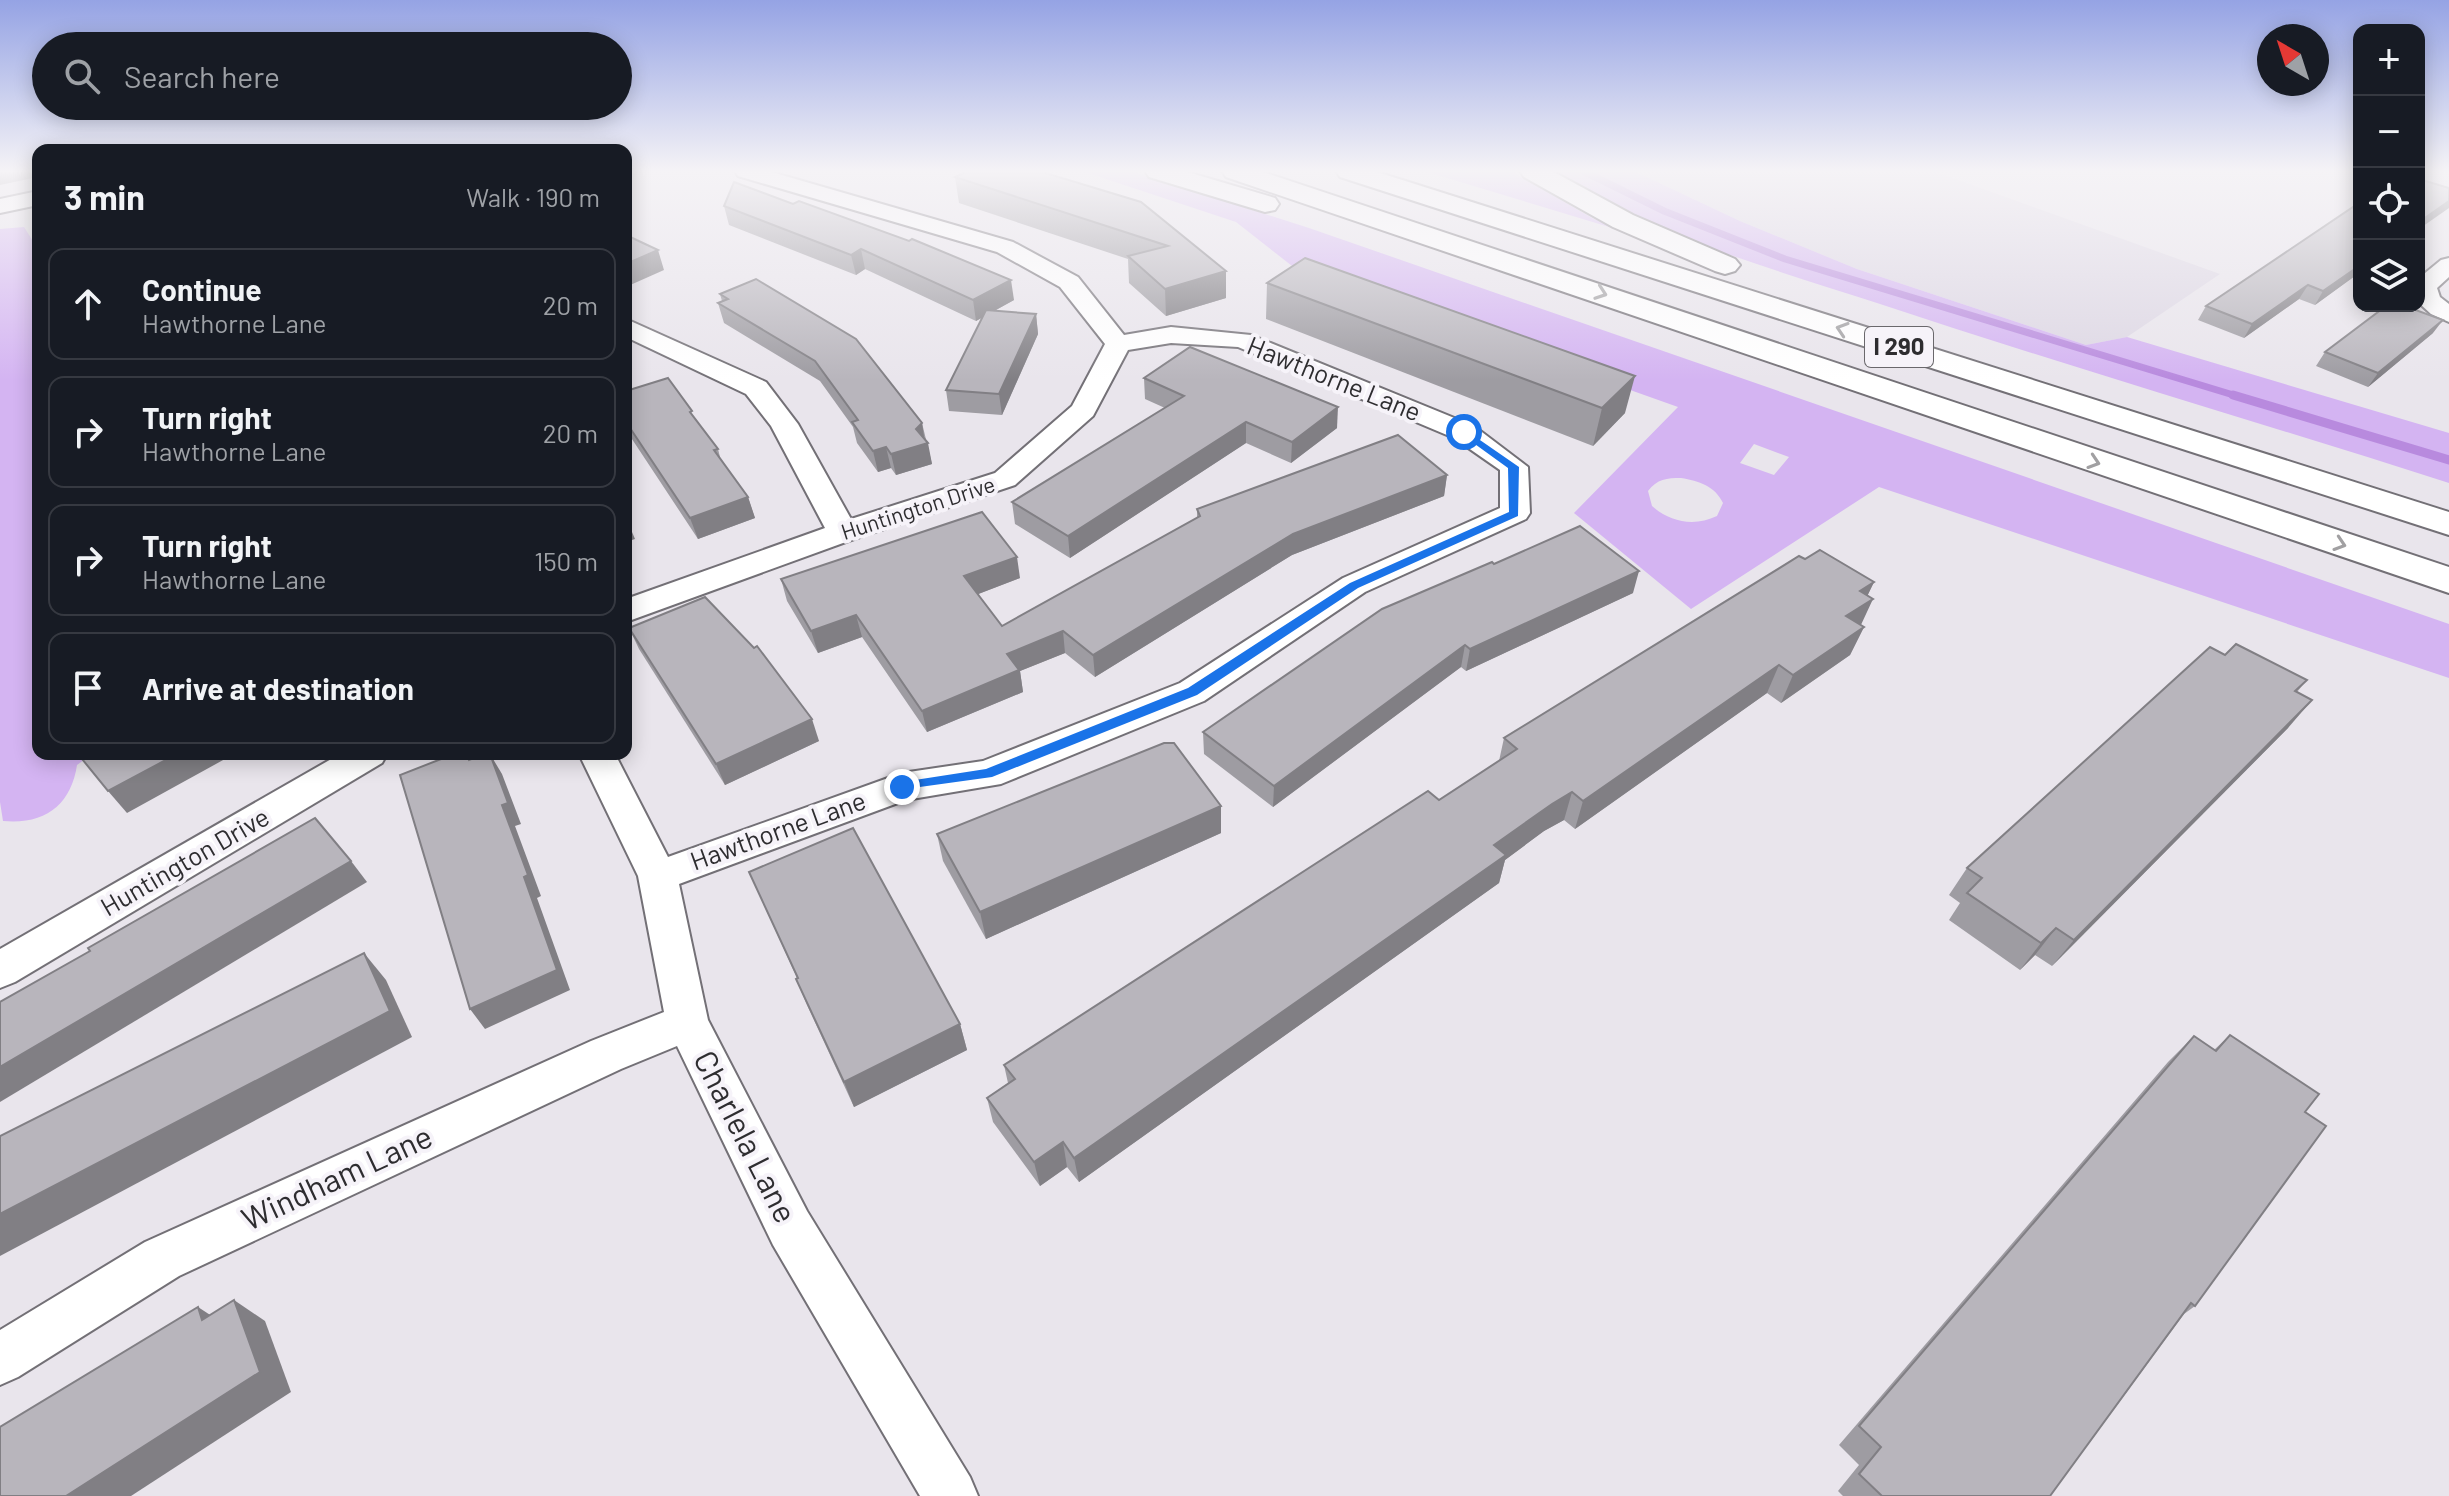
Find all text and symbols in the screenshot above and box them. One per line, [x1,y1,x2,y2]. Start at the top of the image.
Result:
north arrow [2257,24,2329,96]
map controls [2353,24,2425,312]
button: + [2353,24,2425,96]
search box [32,32,632,120]
icon: search [60,54,104,98]
text: Search here [124,58,280,94]
button: − [2353,96,2425,168]
button: locate [2353,168,2425,240]
text: 3 min [64,176,145,217]
text: Walk · 190 m [466,181,600,212]
button: layers [2353,240,2425,312]
text: Continue [142,271,262,307]
icon: ahead [66,282,110,326]
one-way arrow [1593,284,1607,300]
text: 20 m [543,289,598,320]
text: Hawthorne Lane [142,307,326,338]
one-way arrow [1835,322,1849,338]
road number: I 290 [1865,327,1933,367]
street label: Hawthorne Lane [1243,329,1426,427]
text: Turn right [142,399,272,435]
icon: right [66,410,110,454]
route start [1446,414,1482,450]
text: 20 m [543,417,598,448]
text: Hawthorne Lane [142,435,326,466]
one-way arrow [2086,452,2100,468]
street label: Huntington Drive [837,470,998,544]
text: Turn right [142,527,272,563]
one-way arrow [2333,535,2347,551]
icon: right [66,538,110,582]
text: 150 m [534,545,598,576]
text: Hawthorne Lane [142,563,326,594]
icon: arrive [66,666,110,710]
text: Arrive at destination [142,670,414,706]
route end [884,769,920,805]
street label: Hawthorne Lane [686,783,869,876]
street label: Huntington Drive [95,800,274,921]
street label: Charlela Lane [687,1044,806,1228]
street label: Windham Lane [235,1115,437,1237]

